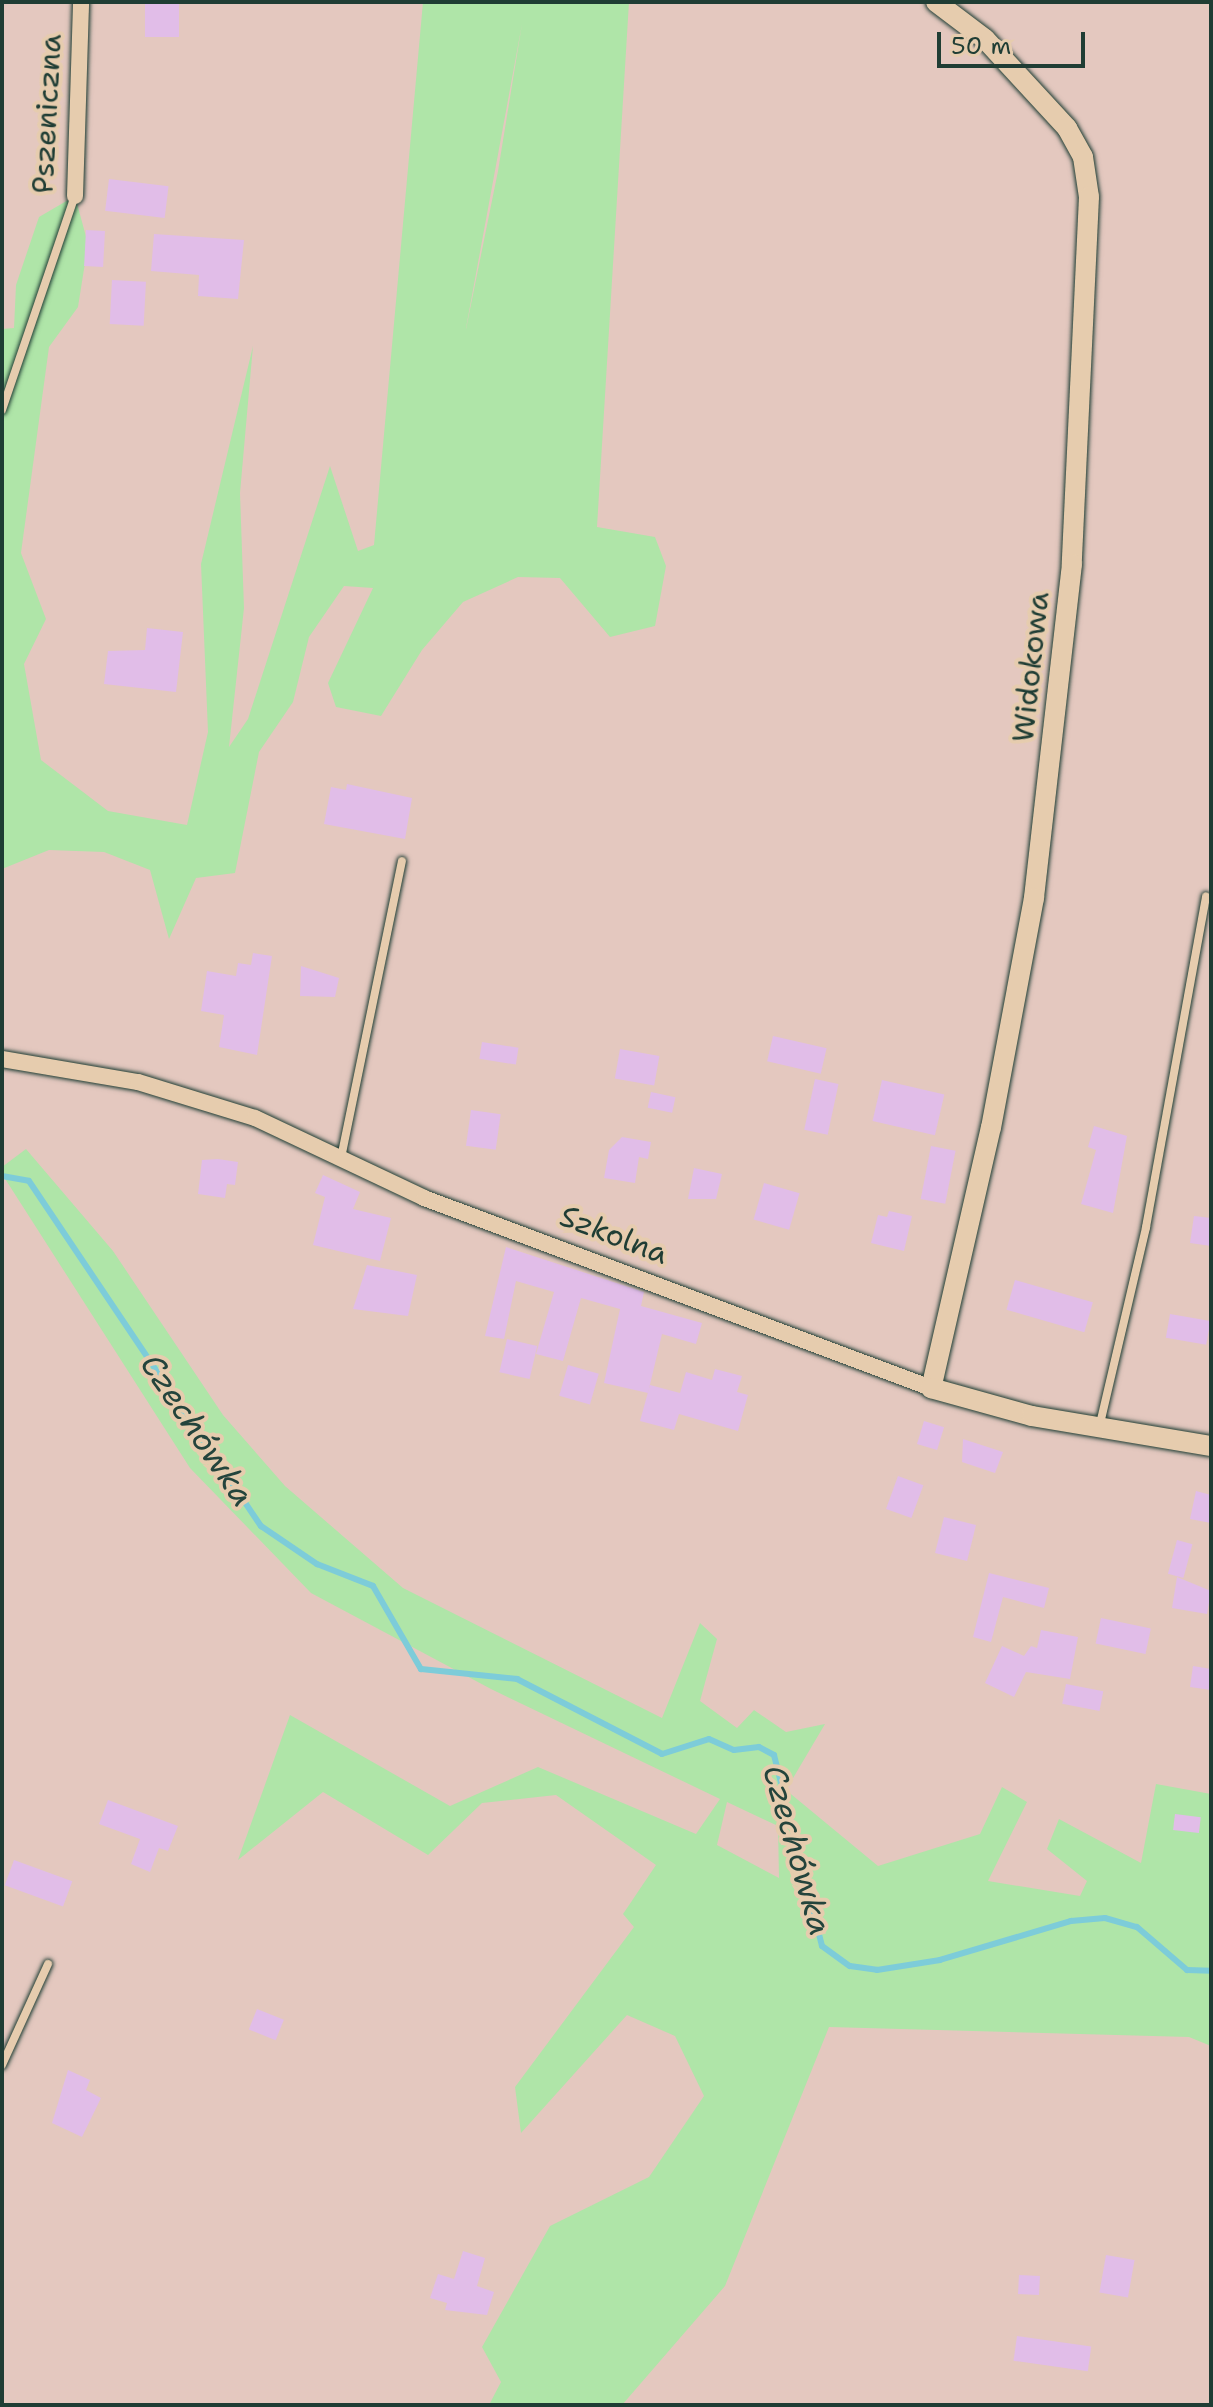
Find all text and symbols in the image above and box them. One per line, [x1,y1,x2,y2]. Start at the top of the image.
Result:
scale bar [941,16,1089,66]
text: 50 m [951,30,1011,62]
street label: Pszeniczna [25,33,69,195]
street label: Widokowa [1005,590,1057,744]
street label: Szkolna [555,1198,673,1272]
water label: Czechówka [132,1347,262,1513]
water label: Czechówka [754,1760,840,1940]

